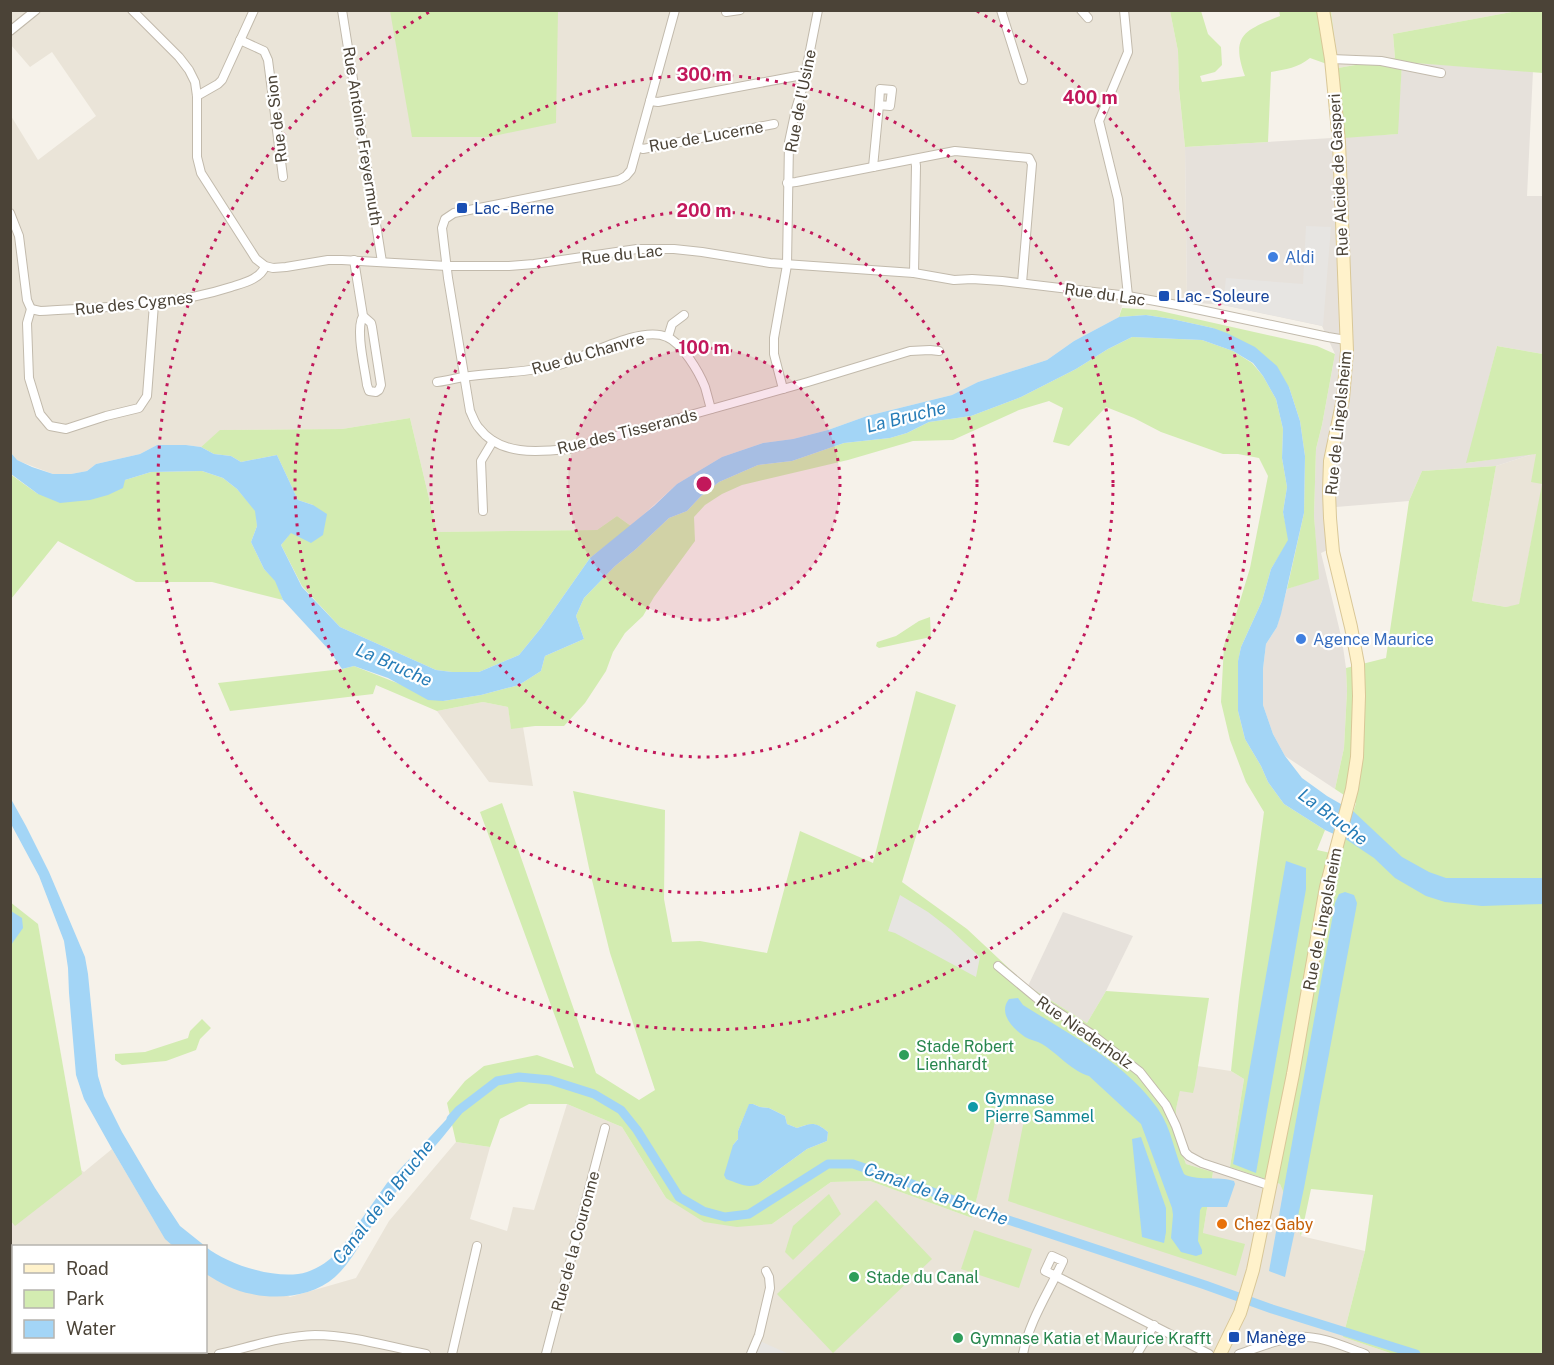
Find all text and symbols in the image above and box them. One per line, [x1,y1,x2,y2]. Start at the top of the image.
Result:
street label: Rue Antoine Freyermuth [339,45,386,227]
street label: Rue de l'Usine [781,48,820,154]
text: 300 m [676,64,732,85]
street label: Rue de Sion [262,74,291,164]
text: 400 m [1062,87,1118,108]
street label: Rue Alcide de Gasperi [1325,93,1352,257]
street label: Rue de Lucerne [647,117,765,156]
place label: Lac - Berne [474,199,554,218]
text: 200 m [677,200,731,221]
marker: Lac - Berne [455,201,469,215]
street label: Rue du Lac [580,241,664,268]
place label: Aldi [1285,248,1314,267]
marker: Aldi [1266,250,1280,264]
street label: Rue du Lac [1063,279,1147,310]
place label: Lac - Soleure [1176,287,1270,306]
street label: Rue des Cygnes [74,288,194,319]
marker: Lac - Soleure [1157,289,1171,303]
street label: Rue du Chanvre [529,328,647,379]
text: 100 m [678,337,730,358]
street label: Rue de Lingolsheim [1321,350,1356,496]
water label: La Bruche [864,396,948,437]
street label: Rue des Tisserands [555,405,699,458]
centre of rings [694,474,714,494]
place label: Agence Maurice [1313,630,1434,649]
marker: Agence Maurice [1294,632,1308,646]
water label: La Bruche [353,638,436,691]
water label: La Bruche [1294,784,1372,850]
street label: Rue de Lingolsheim [1299,846,1346,992]
street label: Rue Niederholz [1033,992,1137,1073]
place label: Stade Robert Lienhardt [916,1037,1014,1074]
marker: Stade Robert Lienhardt [897,1048,911,1062]
place label: Gymnase Pierre Sammel [985,1089,1095,1126]
marker: Gymnase Pierre Sammel [966,1100,980,1114]
water label: Canal de la Bruche [328,1135,438,1268]
water label: Canal de la Bruche [861,1158,1011,1229]
street label: Rue de la Couronne [548,1169,603,1313]
place label: Chez Gaby [1234,1215,1314,1234]
marker: Chez Gaby [1215,1217,1229,1231]
legend [12,1245,207,1353]
text: Road [66,1258,109,1279]
place label: Stade du Canal [866,1268,979,1287]
marker: Stade du Canal [847,1270,861,1284]
text: Park [66,1288,104,1309]
text: Water [66,1318,116,1339]
place label: Manège [1246,1328,1306,1347]
place label: Gymnase Katia et Maurice Krafft [970,1329,1211,1348]
marker: Manège [1227,1330,1241,1344]
marker: Gymnase Katia et Maurice Krafft [951,1331,965,1345]

